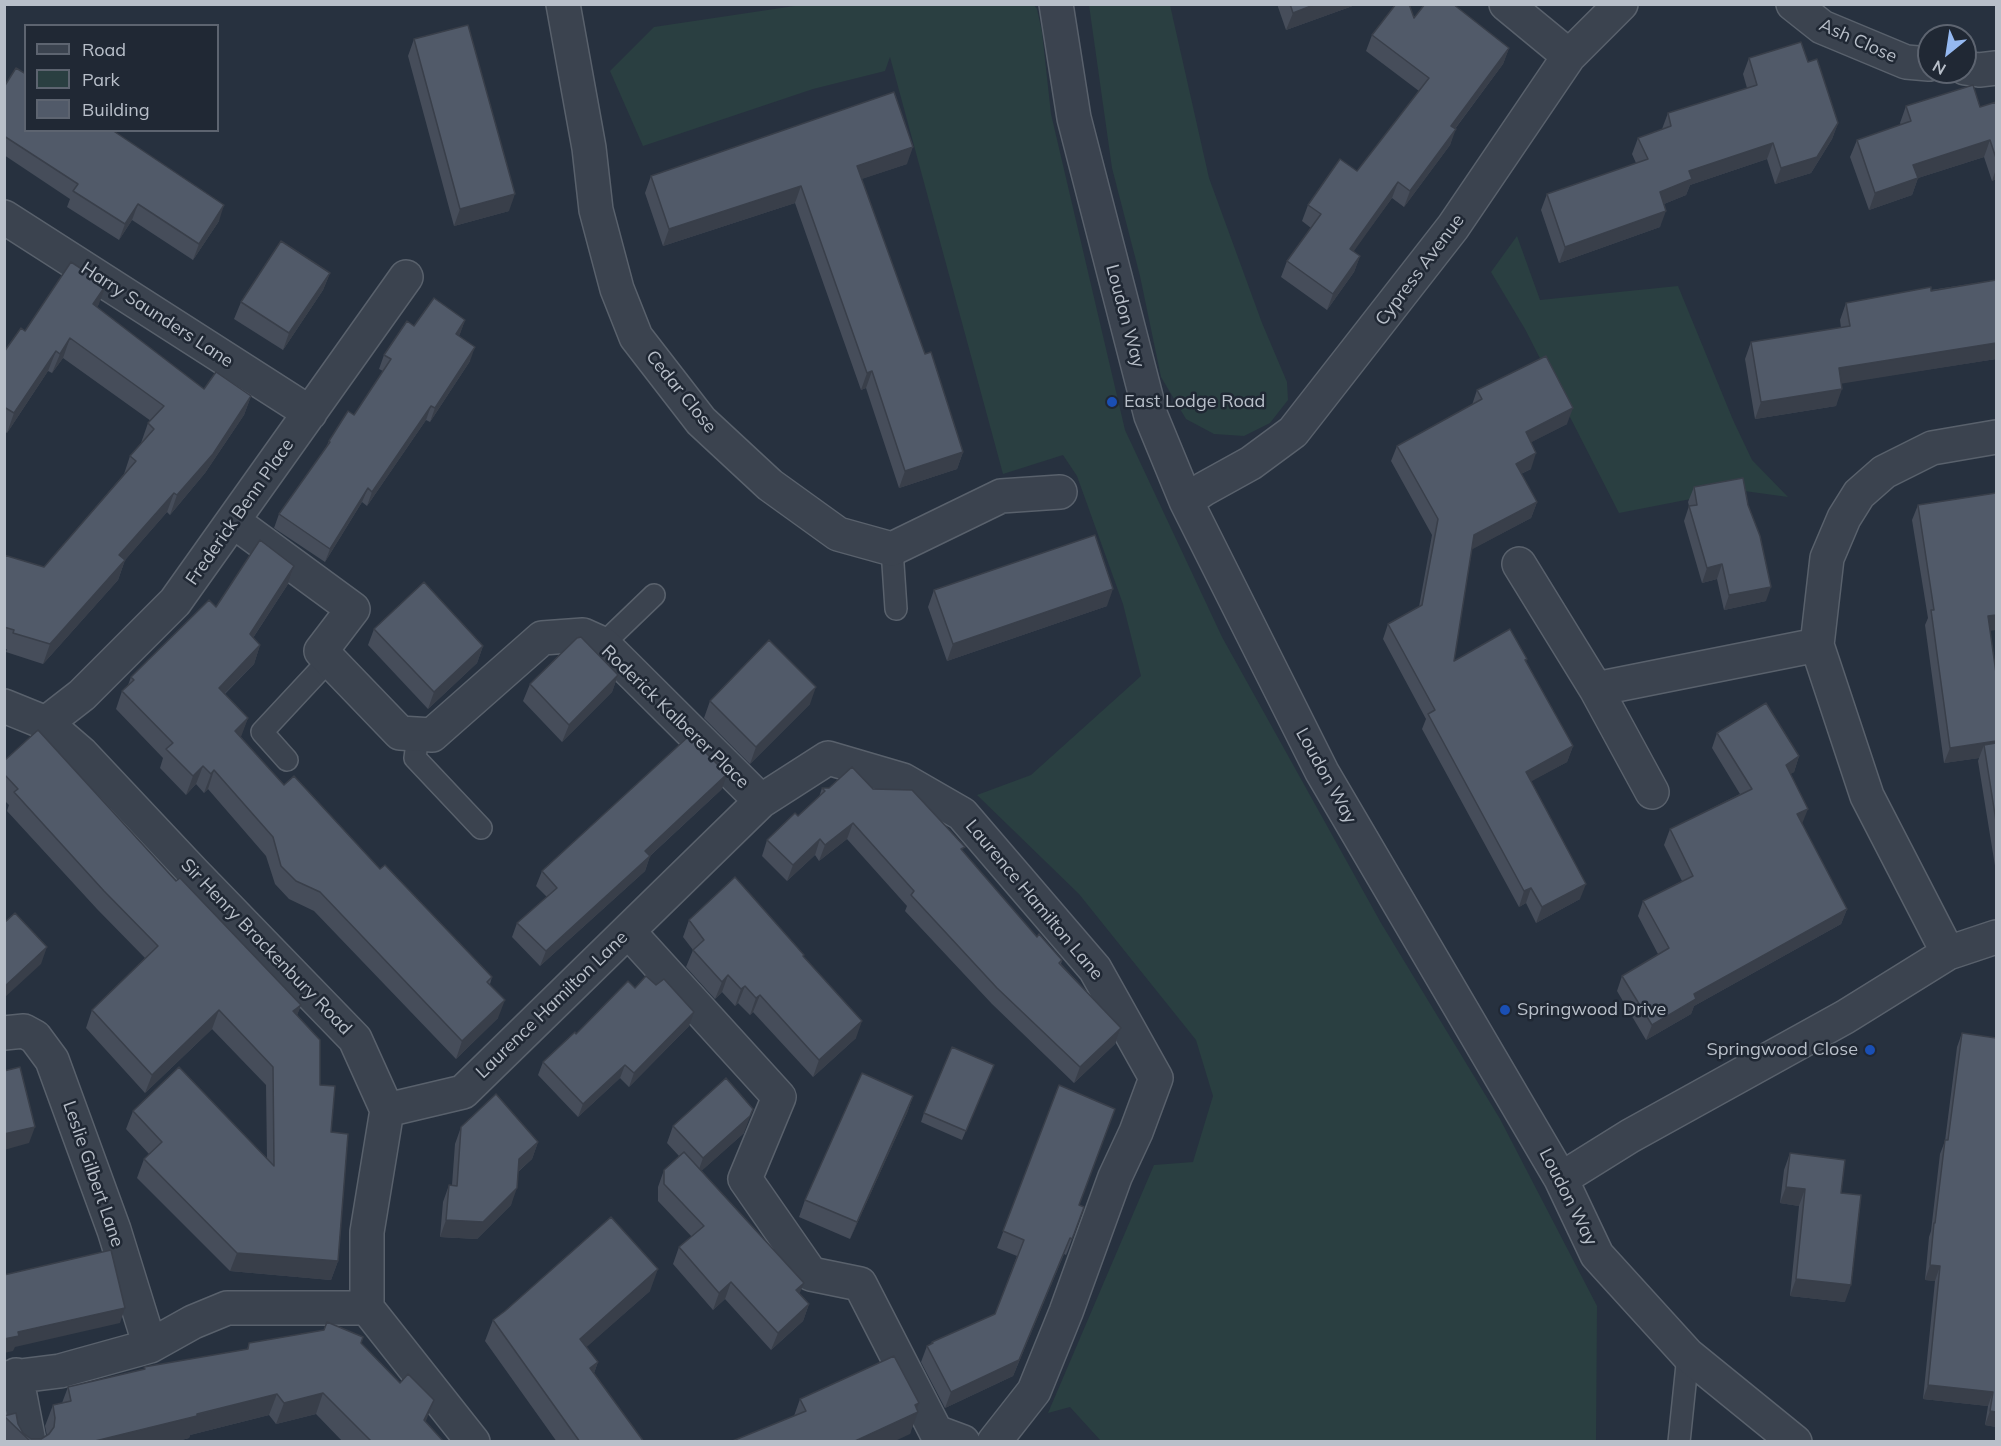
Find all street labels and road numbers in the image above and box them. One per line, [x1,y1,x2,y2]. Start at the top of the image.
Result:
street label: Ash Close [1816,14,1900,68]
street label: Cypress Avenue [1371,210,1469,330]
street label: Harry Saunders Lane [77,258,237,372]
street label: Loudon Way [1101,262,1149,370]
street label: Cedar Close [641,346,721,438]
street label: Frederick Benn Place [181,435,299,589]
street label: Roderick Kalberer Place [597,641,753,793]
street label: Loudon Way [1291,724,1361,828]
street label: Laurence Hamilton Lane [961,815,1107,985]
street label: Sir Henry Brackenbury Road [176,854,356,1040]
street label: Laurence Hamilton Lane [472,927,632,1083]
street label: Leslie Gilbert Lane [58,1098,128,1250]
street label: Loudon Way [1534,1145,1602,1249]

